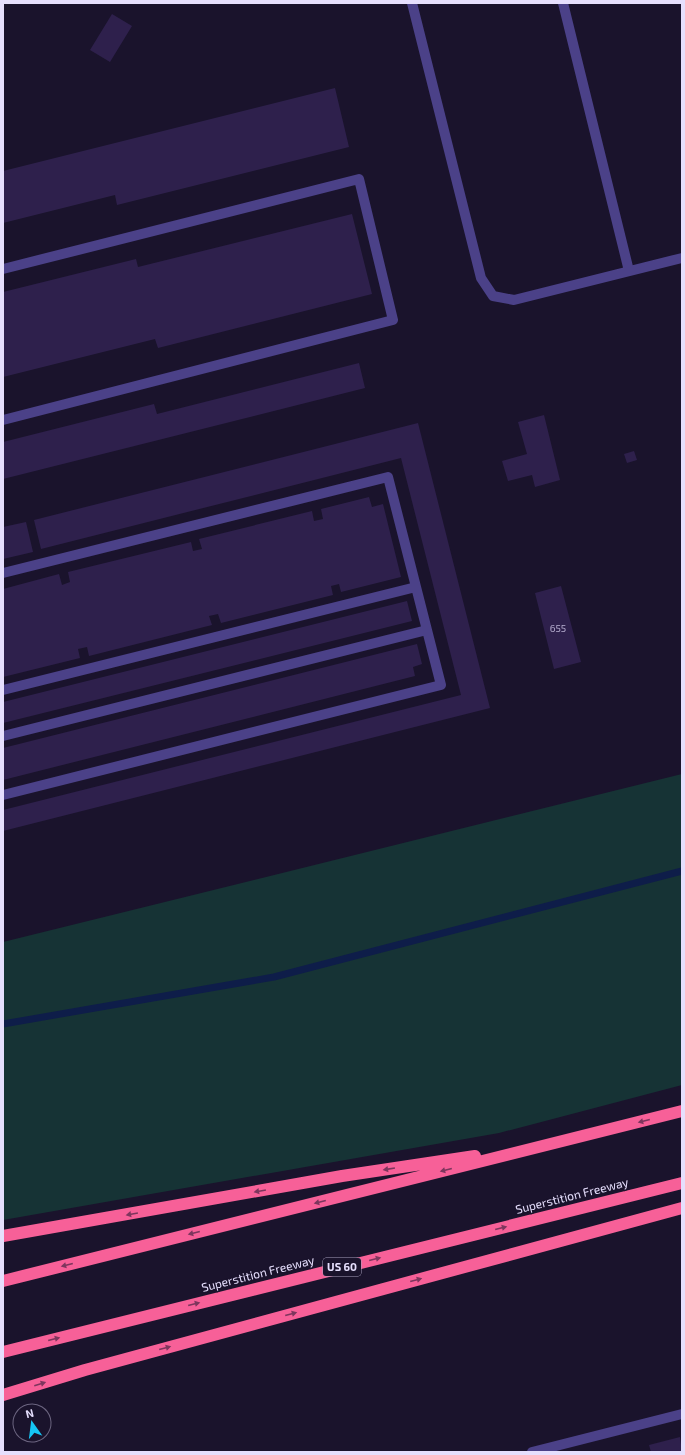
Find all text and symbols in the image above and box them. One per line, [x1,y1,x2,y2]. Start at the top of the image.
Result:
house number: 655 [550,622,566,634]
one-way arrow [638,1118,650,1124]
one-way arrow [382,1166,395,1172]
one-way arrow [440,1168,452,1174]
street label: Superstition Freeway [514,1174,630,1216]
one-way arrow [254,1188,266,1194]
one-way arrow [313,1199,325,1205]
one-way arrow [126,1211,138,1217]
one-way arrow [495,1225,507,1231]
one-way arrow [187,1231,200,1237]
street label: Superstition Freeway [200,1252,316,1294]
one-way arrow [368,1256,381,1262]
road number: US 60 [323,1258,361,1276]
one-way arrow [61,1262,74,1268]
one-way arrow [411,1277,423,1283]
one-way arrow [188,1301,200,1307]
one-way arrow [285,1311,297,1317]
one-way arrow [48,1336,61,1342]
one-way arrow [159,1345,172,1351]
one-way arrow [35,1381,47,1387]
north arrow [12,1403,52,1443]
text: N [24,1406,35,1420]

